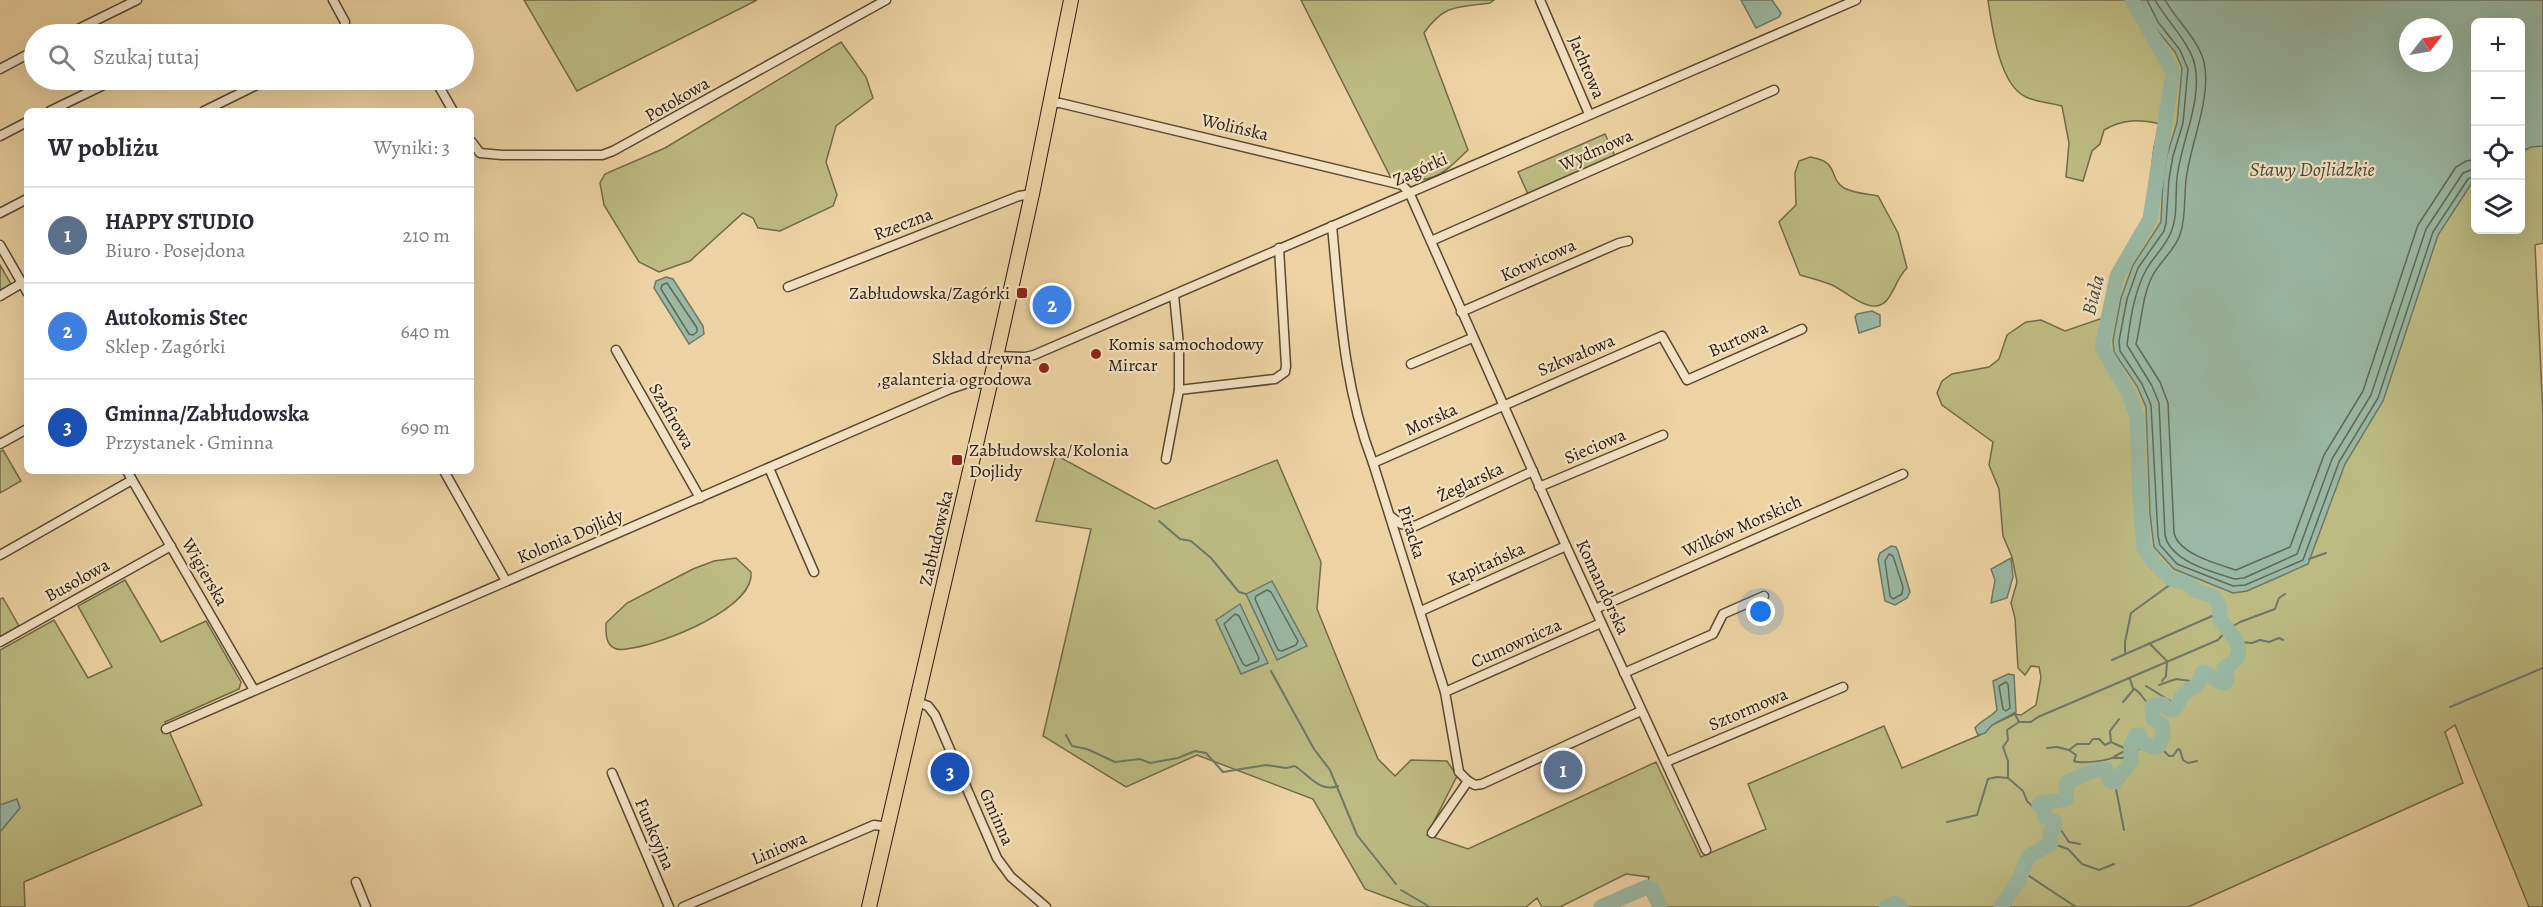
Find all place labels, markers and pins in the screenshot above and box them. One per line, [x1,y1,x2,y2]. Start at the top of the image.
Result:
place label: Zabłudowska/Zagórki [849,281,1010,305]
pin: 2 [1032,282,1072,328]
marker: Zabłudowska/Zagórki [1015,286,1029,300]
place label: Komis samochodowy Mircar [1108,332,1264,377]
place label: Skład drewna ,galanteria ogrodowa [876,346,1033,391]
marker: Komis samochodowy Mircar [1089,347,1103,361]
marker: Skład drewna ,galanteria ogrodowa [1037,361,1051,375]
place label: Zabłudowska/Kolonia Dojlidy [969,438,1130,483]
marker: Zabłudowska/Kolonia Dojlidy [950,453,964,467]
pin: 1 [1544,748,1582,792]
pin: 3 [930,750,970,794]

